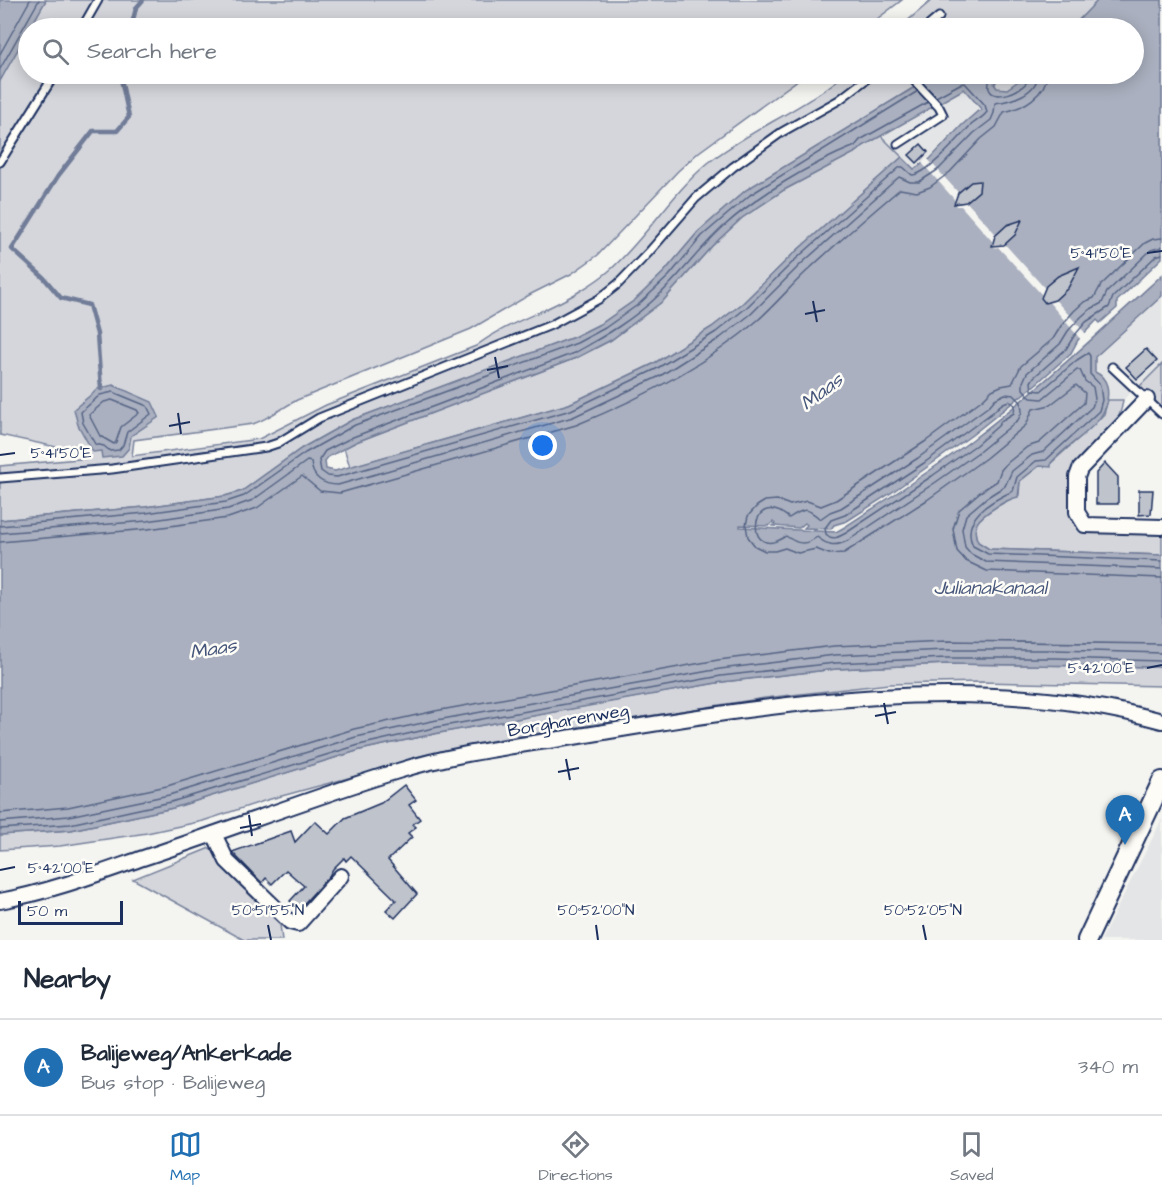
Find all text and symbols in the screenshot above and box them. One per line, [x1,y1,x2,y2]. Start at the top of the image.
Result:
search box [18,18,1144,84]
icon: search [39,35,72,68]
text: Search here [87,36,217,67]
text: 5°41'50"E [1071,243,1132,264]
water label: Maas [794,366,850,417]
your location [528,431,557,460]
text: 5°41'50"E [31,443,92,464]
water label: Julianakanaal [933,574,1049,602]
water label: Maas [188,631,239,666]
text: 5°42'00"E [1068,658,1134,679]
street label: Borgharenweg [506,698,631,744]
pin: A [1106,796,1144,845]
text: 5°42'00"E [28,858,94,879]
scale bar [18,898,123,926]
text: 50 m [27,900,67,922]
text: 50°51'55"N [232,900,304,921]
text: 50°52'00"N [558,900,634,921]
text: 50°52'05"N [884,900,962,921]
text: Nearby [24,961,111,997]
text: Balijeweg/Ankerkade [81,1038,292,1069]
text: A [37,1053,50,1081]
text: 340 m [1078,1053,1138,1081]
text: Bus stop · Balijeweg [81,1069,265,1097]
tab: Map [169,1128,202,1186]
tab: Directions [539,1128,613,1186]
tab: Saved [950,1128,993,1186]

